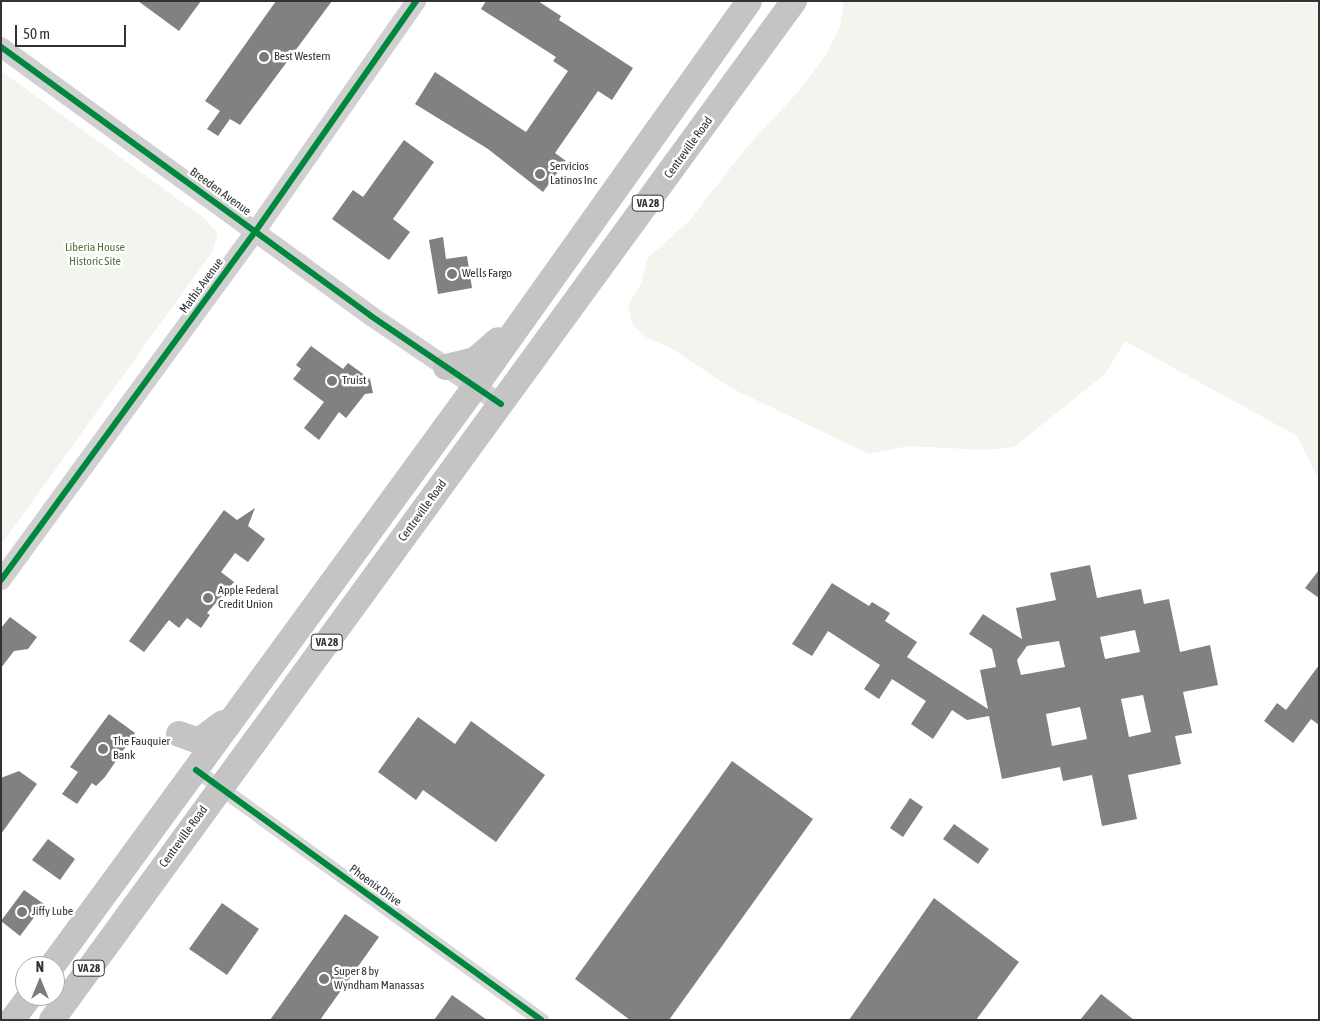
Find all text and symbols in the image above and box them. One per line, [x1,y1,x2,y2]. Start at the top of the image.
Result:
scale bar [18,15,129,47]
text: 50 m [23,25,50,42]
place label: Best Western [274,50,331,64]
marker: Best Western [258,51,270,63]
street label: Centreville Road [662,114,716,182]
place label: Servicios Latinos Inc [550,160,597,188]
street label: Breeden Avenue [187,165,253,219]
marker: Servicios Latinos Inc [534,168,546,180]
road number: VA 28 [632,194,664,212]
park label: Liberia House Historic Site [65,241,125,269]
street label: Mathis Avenue [177,256,227,316]
place label: Wells Fargo [462,267,512,281]
marker: Wells Fargo [446,268,458,280]
place label: Truist [342,374,366,388]
marker: Truist [326,375,338,387]
street label: Centreville Road [396,477,450,545]
place label: Apple Federal Credit Union [218,584,279,612]
marker: Apple Federal Credit Union [202,592,214,604]
road number: VA 28 [311,634,343,650]
place label: The Fauquier Bank [113,735,170,763]
marker: The Fauquier Bank [97,743,109,755]
street label: Centreville Road [157,803,211,871]
street label: Phoenix Drive [346,862,404,910]
place label: Jiffy Lube [32,905,73,919]
marker: Jiffy Lube [16,906,28,918]
north arrow [15,956,65,1006]
text: N [36,959,44,975]
road number: VA 28 [73,960,105,976]
place label: Super 8 by Wyndham Manassas [334,965,424,993]
marker: Super 8 by Wyndham Manassas [318,973,330,985]

